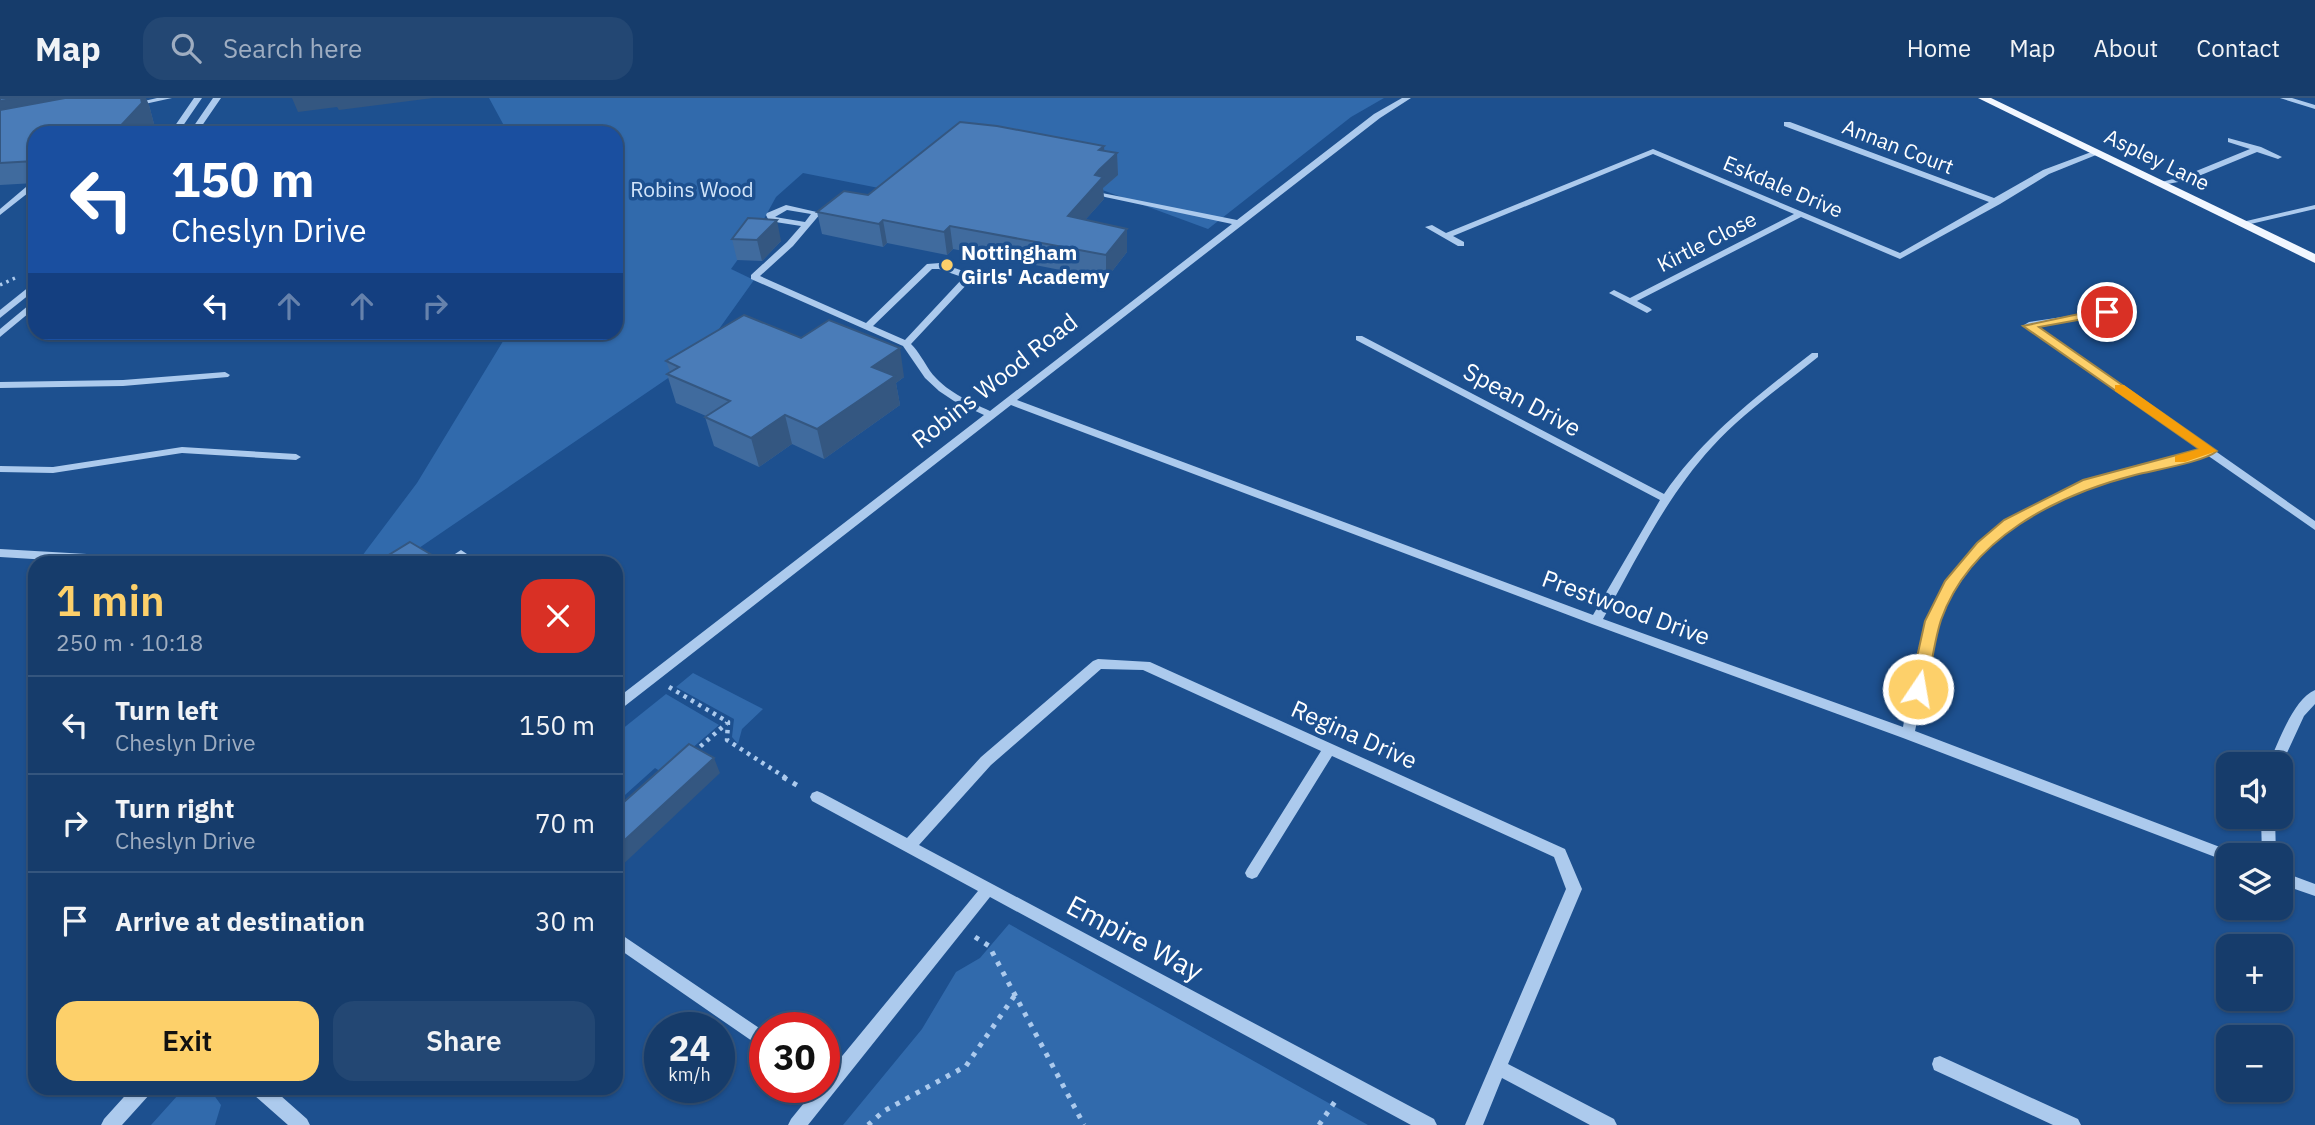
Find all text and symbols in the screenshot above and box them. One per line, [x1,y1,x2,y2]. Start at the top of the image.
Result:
search box [143,17,633,80]
text: Map [35,27,101,70]
icon: search [167,29,205,67]
text: Search here [223,31,362,65]
text: Home [1907,32,1971,64]
text: Map [2009,32,2055,64]
text: About [2093,32,2158,64]
text: Contact [2196,32,2280,64]
street label: Annan Court [1839,112,1958,180]
street label: Aspley Lane [2100,122,2215,197]
text: 150 m [171,147,315,210]
street label: Eskdale Drive [1719,148,1848,224]
icon: left [56,154,147,245]
park label: Robins Wood [630,175,754,203]
street label: Kirtle Close [1652,204,1761,278]
text: Cheslyn Drive [171,209,367,251]
place label: Nottingham Girls' Academy [961,238,1110,290]
marker: Nottingham Girls' Academy [939,257,955,273]
pin [2077,282,2137,342]
icon: left [197,287,235,325]
icon: ahead [270,287,308,325]
icon: ahead [343,287,381,325]
icon: right [416,287,454,325]
icon: arrive [2088,293,2126,331]
street label: Robins Wood Road [905,305,1084,455]
street label: Spean Drive [1458,355,1587,443]
street label: Prestwood Drive [1538,562,1715,652]
text: 1 min [56,573,165,628]
button: close [521,579,595,653]
text: 250 m · 10:18 [56,627,203,657]
position arrow [1881,652,1955,726]
street label: Regina Drive [1286,692,1422,776]
text: Turn left [115,693,218,727]
icon: left [56,706,94,744]
text: 150 m [519,708,595,742]
text: Cheslyn Drive [115,727,256,757]
map controls [2216,752,2293,1102]
button: sound [2216,752,2293,829]
text: Turn right [115,791,234,825]
icon: right [56,804,94,842]
text: 70 m [535,806,595,840]
text: Cheslyn Drive [115,825,256,855]
button: layers [2216,843,2293,920]
street label: Empire Way [1061,886,1210,989]
icon: arrive [56,902,94,940]
text: Arrive at destination [115,904,365,938]
text: 30 m [535,904,595,938]
button: + [2216,934,2293,1011]
button: Exit [56,1001,319,1081]
button: Share [333,1001,595,1081]
speed limit sign: 30 [749,1012,840,1103]
text: 24 [668,1025,711,1071]
button: − [2216,1025,2293,1102]
text: km/h [668,1063,711,1086]

